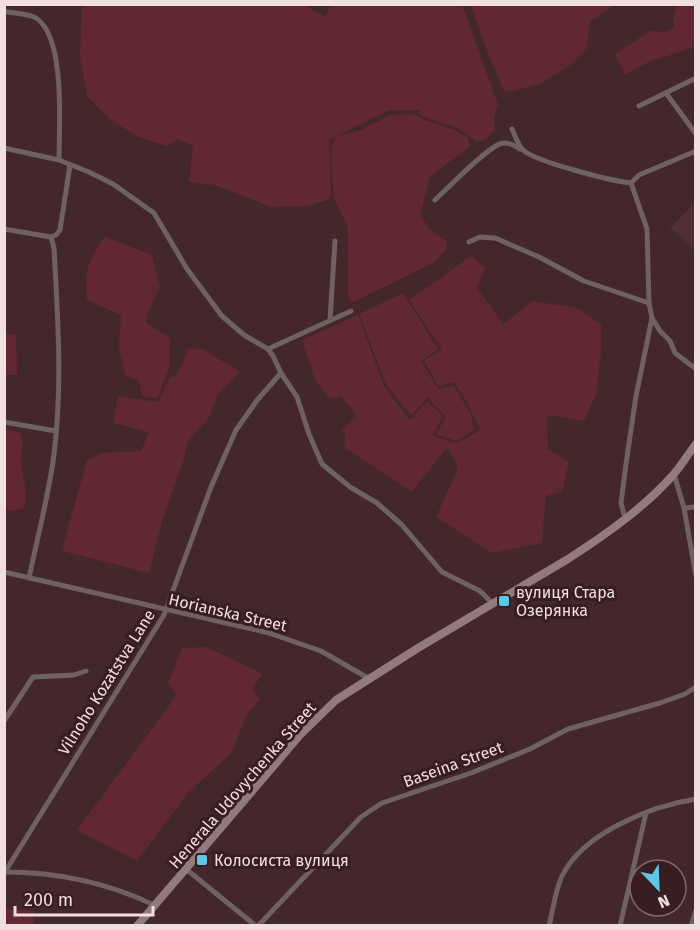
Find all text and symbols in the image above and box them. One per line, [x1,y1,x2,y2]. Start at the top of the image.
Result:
place label: вулиця Стара Озерянка [516,583,615,620]
street label: Horianska Street [167,590,289,635]
marker: вулиця Стара Озерянка [497,594,511,608]
street label: Vilnoho Kozatstva Lane [54,606,159,758]
street label: Henerala Udovychenka Street [165,698,320,872]
street label: Baseina Street [401,738,506,791]
place label: Колосиста вулиця [214,851,349,870]
marker: Колосиста вулиця [195,853,209,867]
north arrow [628,858,688,918]
scale bar [15,879,153,917]
text: 200 m [24,889,73,911]
text: N [655,891,672,912]

